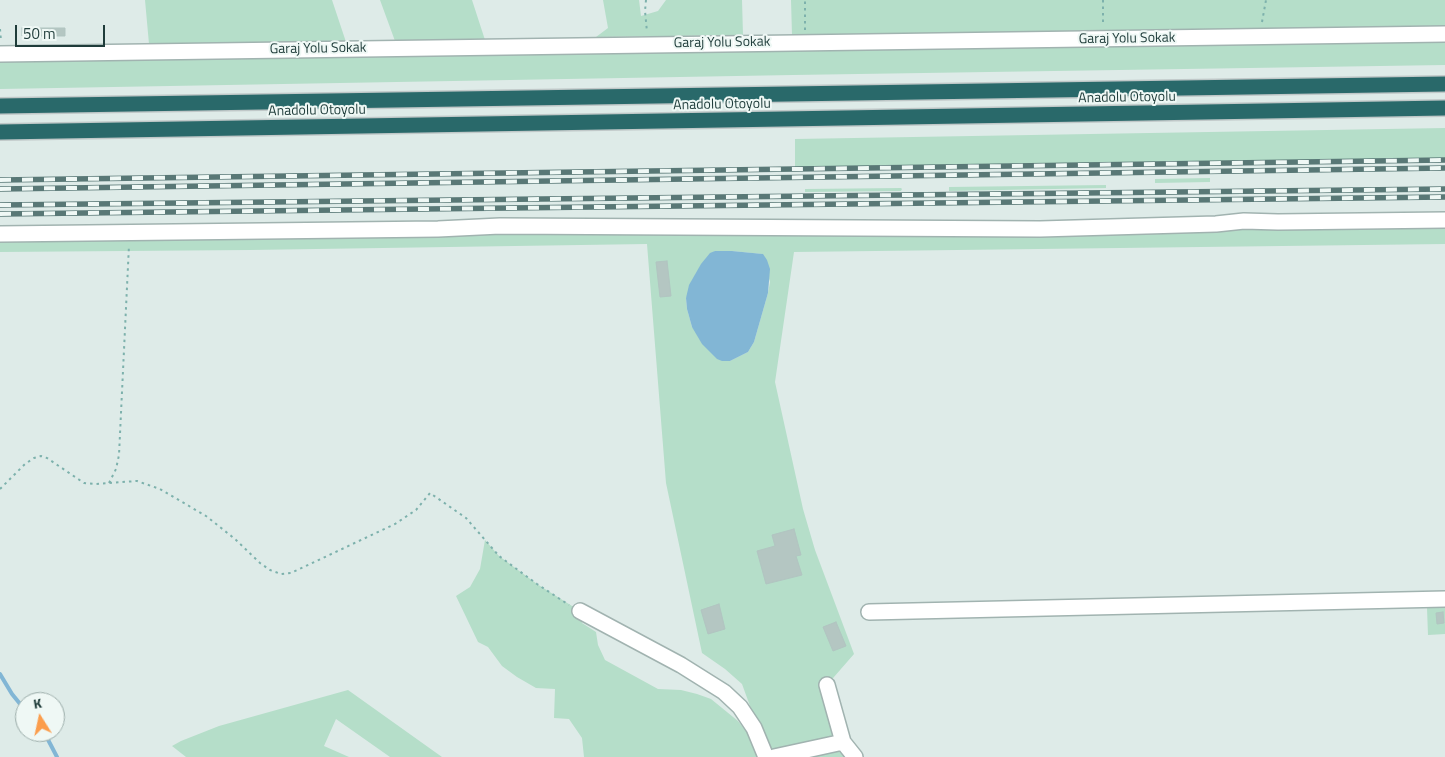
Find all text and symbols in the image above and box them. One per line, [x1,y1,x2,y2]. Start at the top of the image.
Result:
scale bar [18,15,108,47]
text: 50 m [23,22,56,45]
street label: Garaj Yolu Sokak [1079,30,1175,48]
street label: Garaj Yolu Sokak [674,34,770,52]
street label: Garaj Yolu Sokak [270,40,366,58]
street label: Anadolu Otoyolu [1078,89,1176,107]
street label: Anadolu Otoyolu [673,96,771,114]
street label: Anadolu Otoyolu [268,102,366,120]
north arrow [15,692,65,742]
text: K [32,692,43,714]

